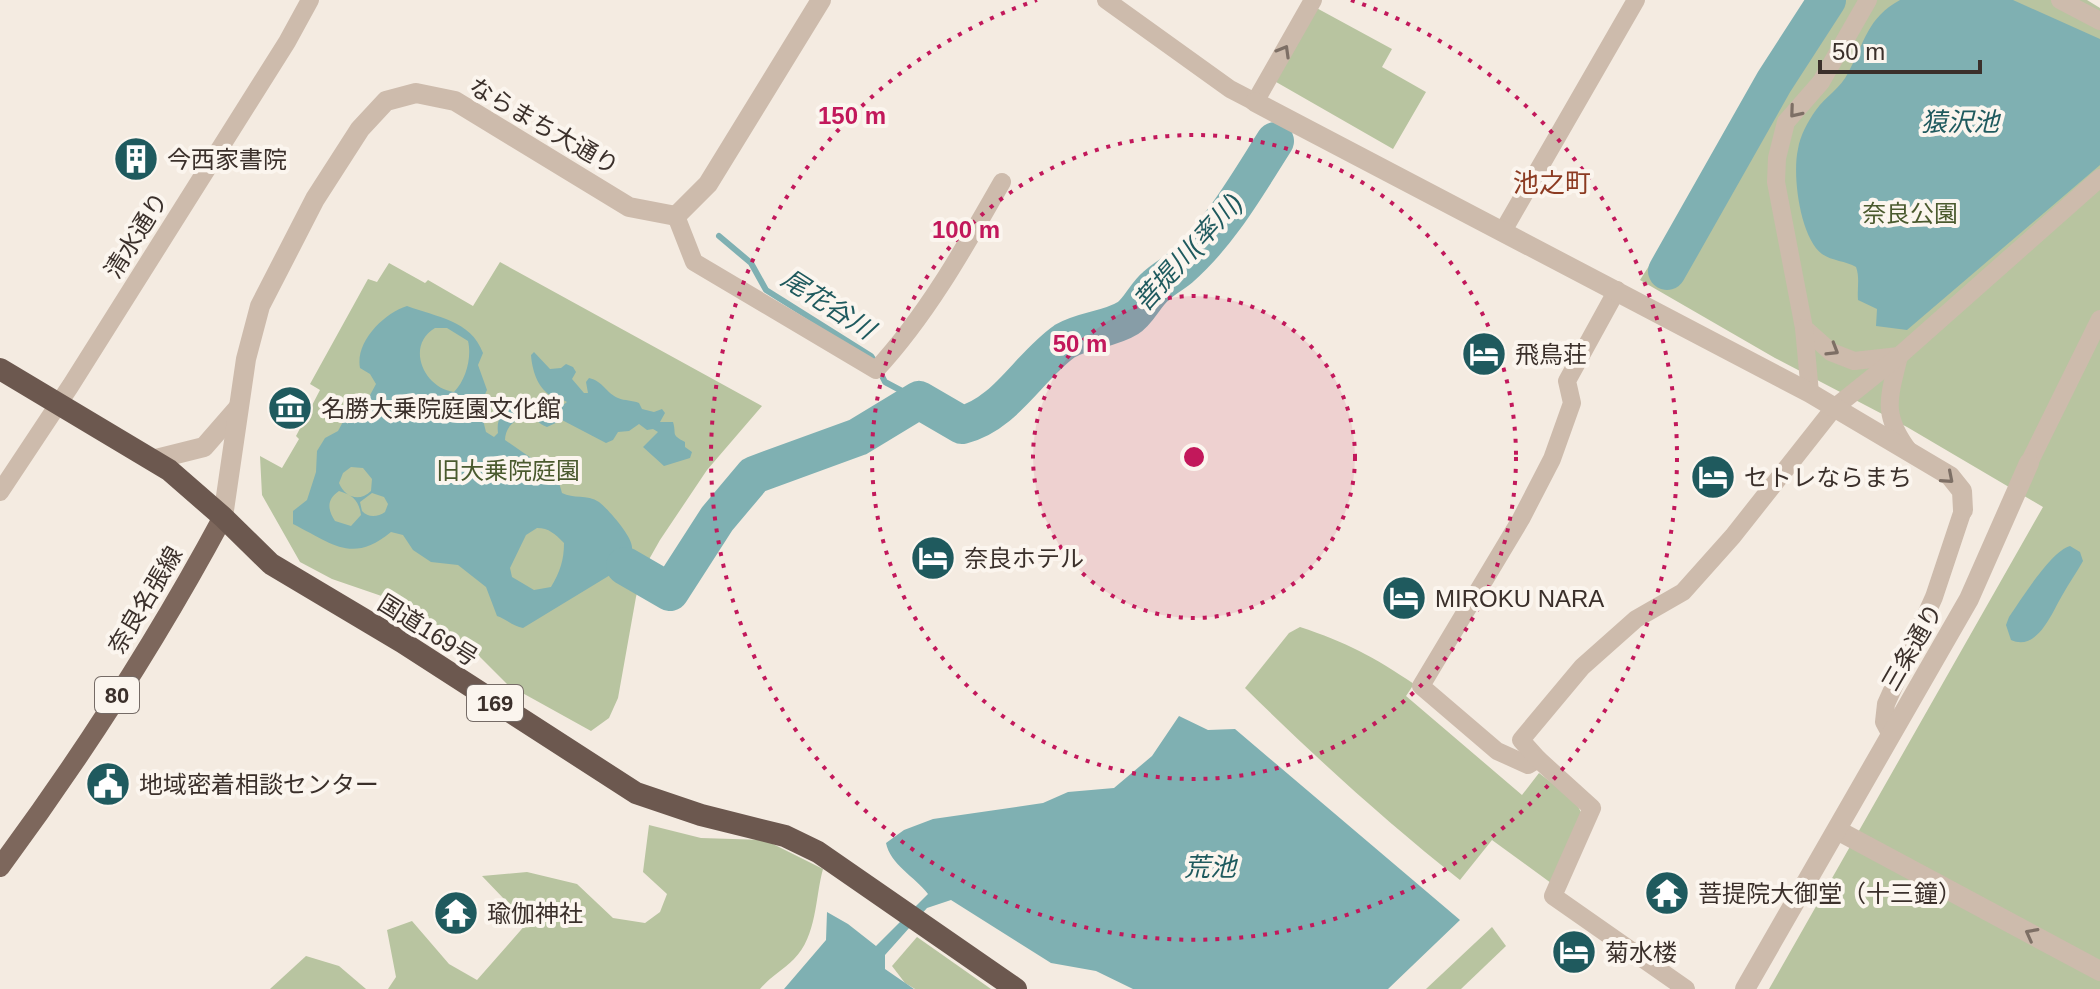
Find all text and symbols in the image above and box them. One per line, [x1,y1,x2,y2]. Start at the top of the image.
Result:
scale bar [1820,24,1980,74]
text: 50 m [1832,38,1885,65]
one-way arrow [1274,45,1290,60]
street label: ならまち大通り [465,72,623,180]
text: 150 m [818,102,886,129]
one-way arrow [1790,103,1805,117]
water label: 猿沢池 [1921,107,2002,137]
building icon: 今西家書院 [112,135,160,183]
place label: 今西家書院 [167,146,287,173]
district label: 池之町 [1513,168,1591,198]
street label: 清水通り [99,187,173,283]
water label: 菩提川(率川) [1128,187,1248,317]
park label: 奈良公園 [1862,200,1958,227]
text: 100 m [932,216,1000,243]
water label: 尾花谷川 [776,263,882,347]
text: 50 m [1053,330,1107,357]
hotel icon: 飛鳥荘 [1460,330,1508,378]
one-way arrow [1824,340,1838,355]
place label: 飛鳥荘 [1515,341,1587,368]
museum icon: 名勝大乗院庭園文化館 [266,384,314,432]
place label: 名勝大乗院庭園文化館 [321,395,561,422]
centre of rings [1180,443,1208,471]
hotel icon: セトレならまち [1689,453,1737,501]
park label: 旧大乗院庭園 [436,457,580,484]
place label: セトレならまち [1744,464,1912,491]
one-way arrow [1939,469,1953,483]
hotel icon: 奈良ホテル [909,534,957,582]
street label: 奈良名張線 [103,542,187,658]
place label: 奈良ホテル [964,545,1084,572]
hotel icon: MIROKU NARA [1380,574,1428,622]
place label: MIROKU NARA [1435,585,1604,612]
street label: 国道169号 [373,589,483,671]
street label: 三条通り [1876,599,1948,695]
road number: 80 [95,677,139,713]
road number: 169 [467,685,523,721]
public building icon: 地域密着相談センター [84,760,132,808]
place label: 地域密着相談センター [139,771,379,798]
water label: 荒池 [1184,852,1239,882]
temple icon: 菩提院大御堂（十三鐘） [1643,869,1691,917]
place label: 菩提院大御堂（十三鐘） [1698,880,1962,907]
temple icon: 瑜伽神社 [432,889,480,937]
place label: 瑜伽神社 [487,900,583,927]
hotel icon: 菊水楼 [1550,928,1598,976]
one-way arrow [2026,928,2040,944]
place label: 菊水楼 [1605,939,1677,966]

